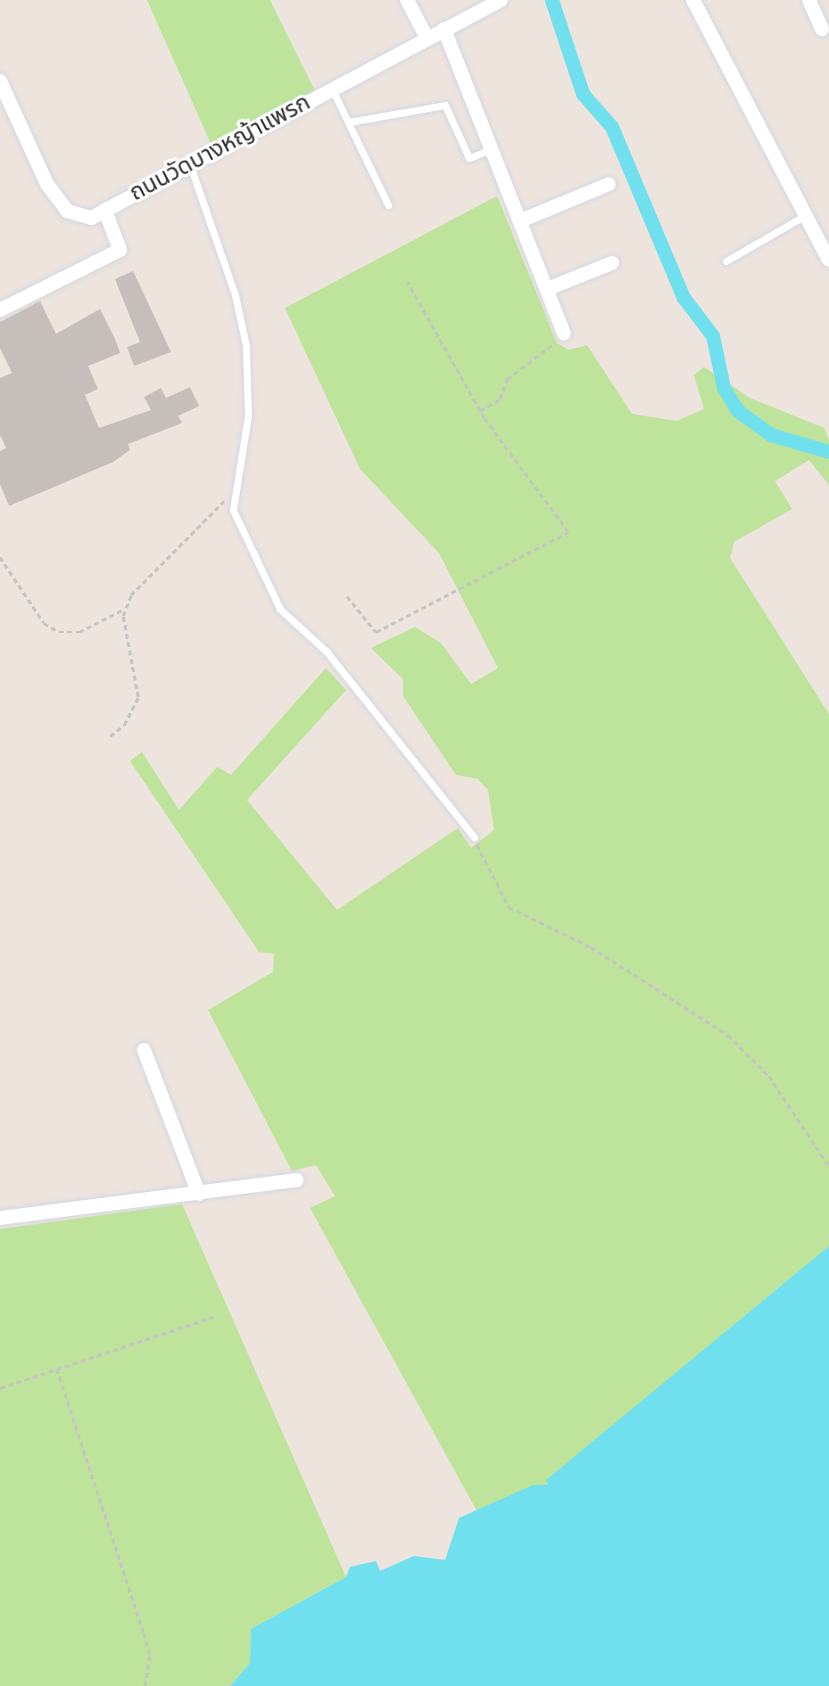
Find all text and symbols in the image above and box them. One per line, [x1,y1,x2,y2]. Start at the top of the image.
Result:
street label: ถนนวัดบางหญ้าแพรก [125,89,315,207]

